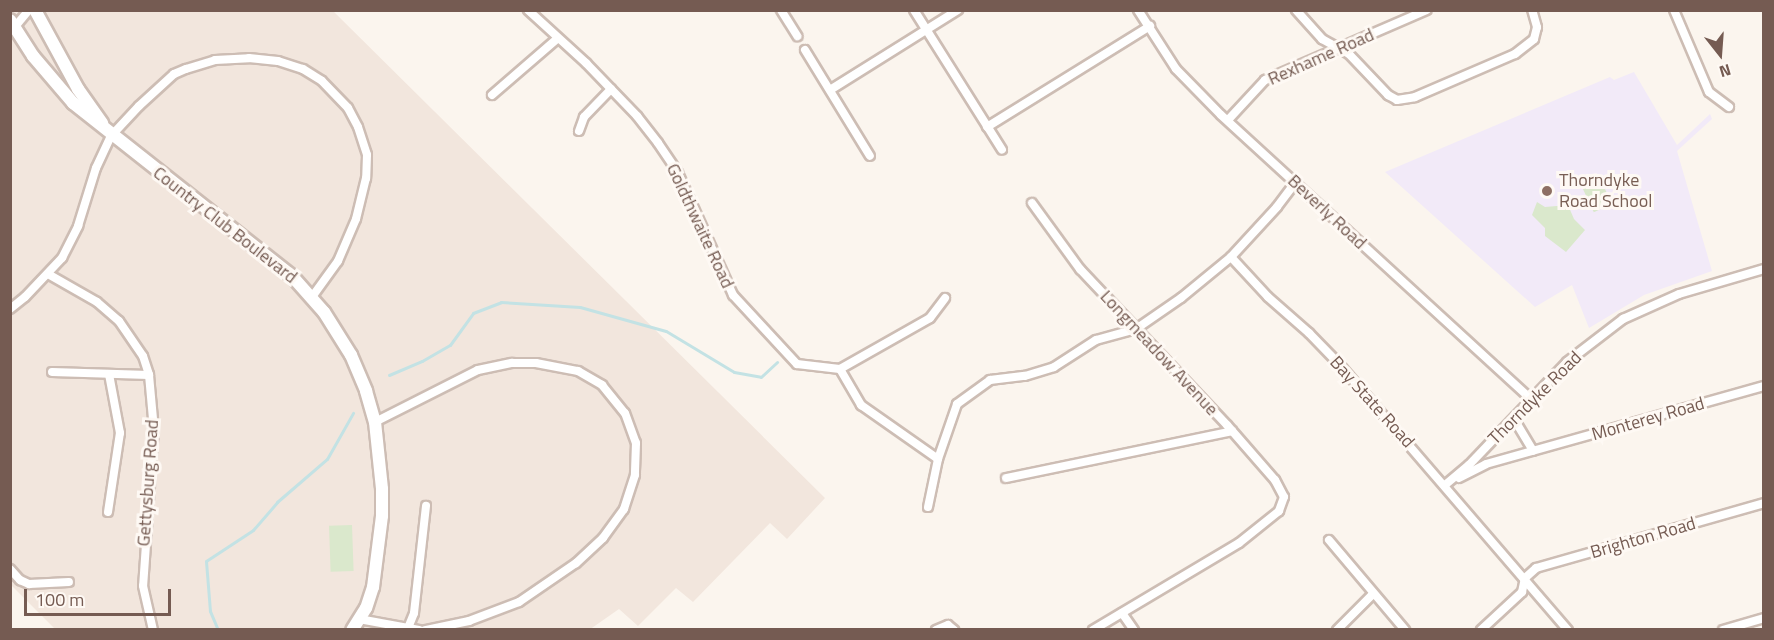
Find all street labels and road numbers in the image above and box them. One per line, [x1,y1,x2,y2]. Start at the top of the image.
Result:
street label: Rexhame Road [1265,24,1377,90]
street label: Goldthwaite Road [662,160,738,292]
street label: Country Club Boulevard [149,162,301,288]
street label: Beverly Road [1283,170,1371,254]
street label: Longmeadow Avenue [1096,286,1222,420]
street label: Thorndyke Road [1484,347,1586,449]
street label: Bay State Road [1325,352,1419,452]
street label: Monterey Road [1589,393,1707,445]
street label: Gettysburg Road [133,419,163,547]
street label: Brighton Road [1588,513,1698,563]

